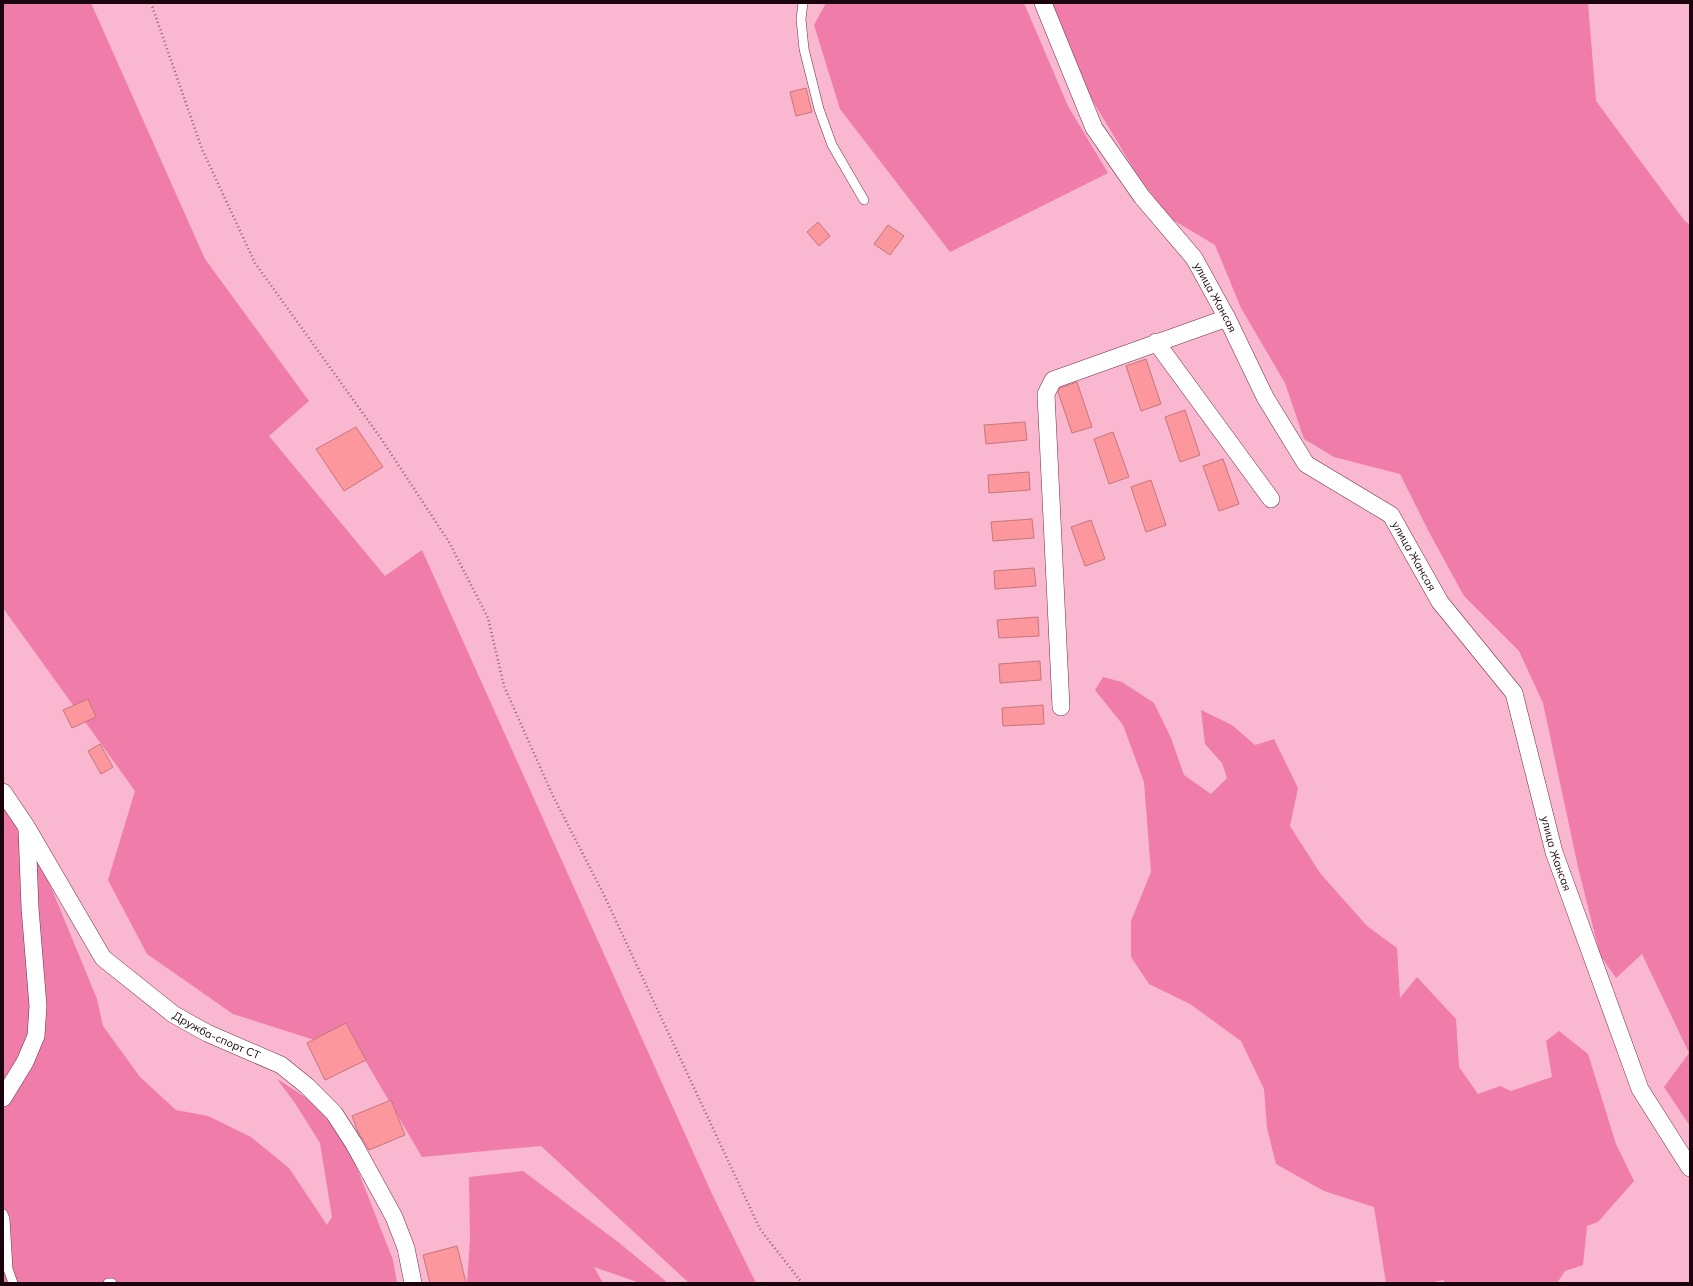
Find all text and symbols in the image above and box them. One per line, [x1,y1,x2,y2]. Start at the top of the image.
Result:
street label: улица Жансая [1191,260,1240,335]
street label: улица Жансая [1389,519,1439,593]
street label: улица Жансая [1538,815,1574,893]
street label: Дружба-спорт СТ [170,1008,263,1062]

